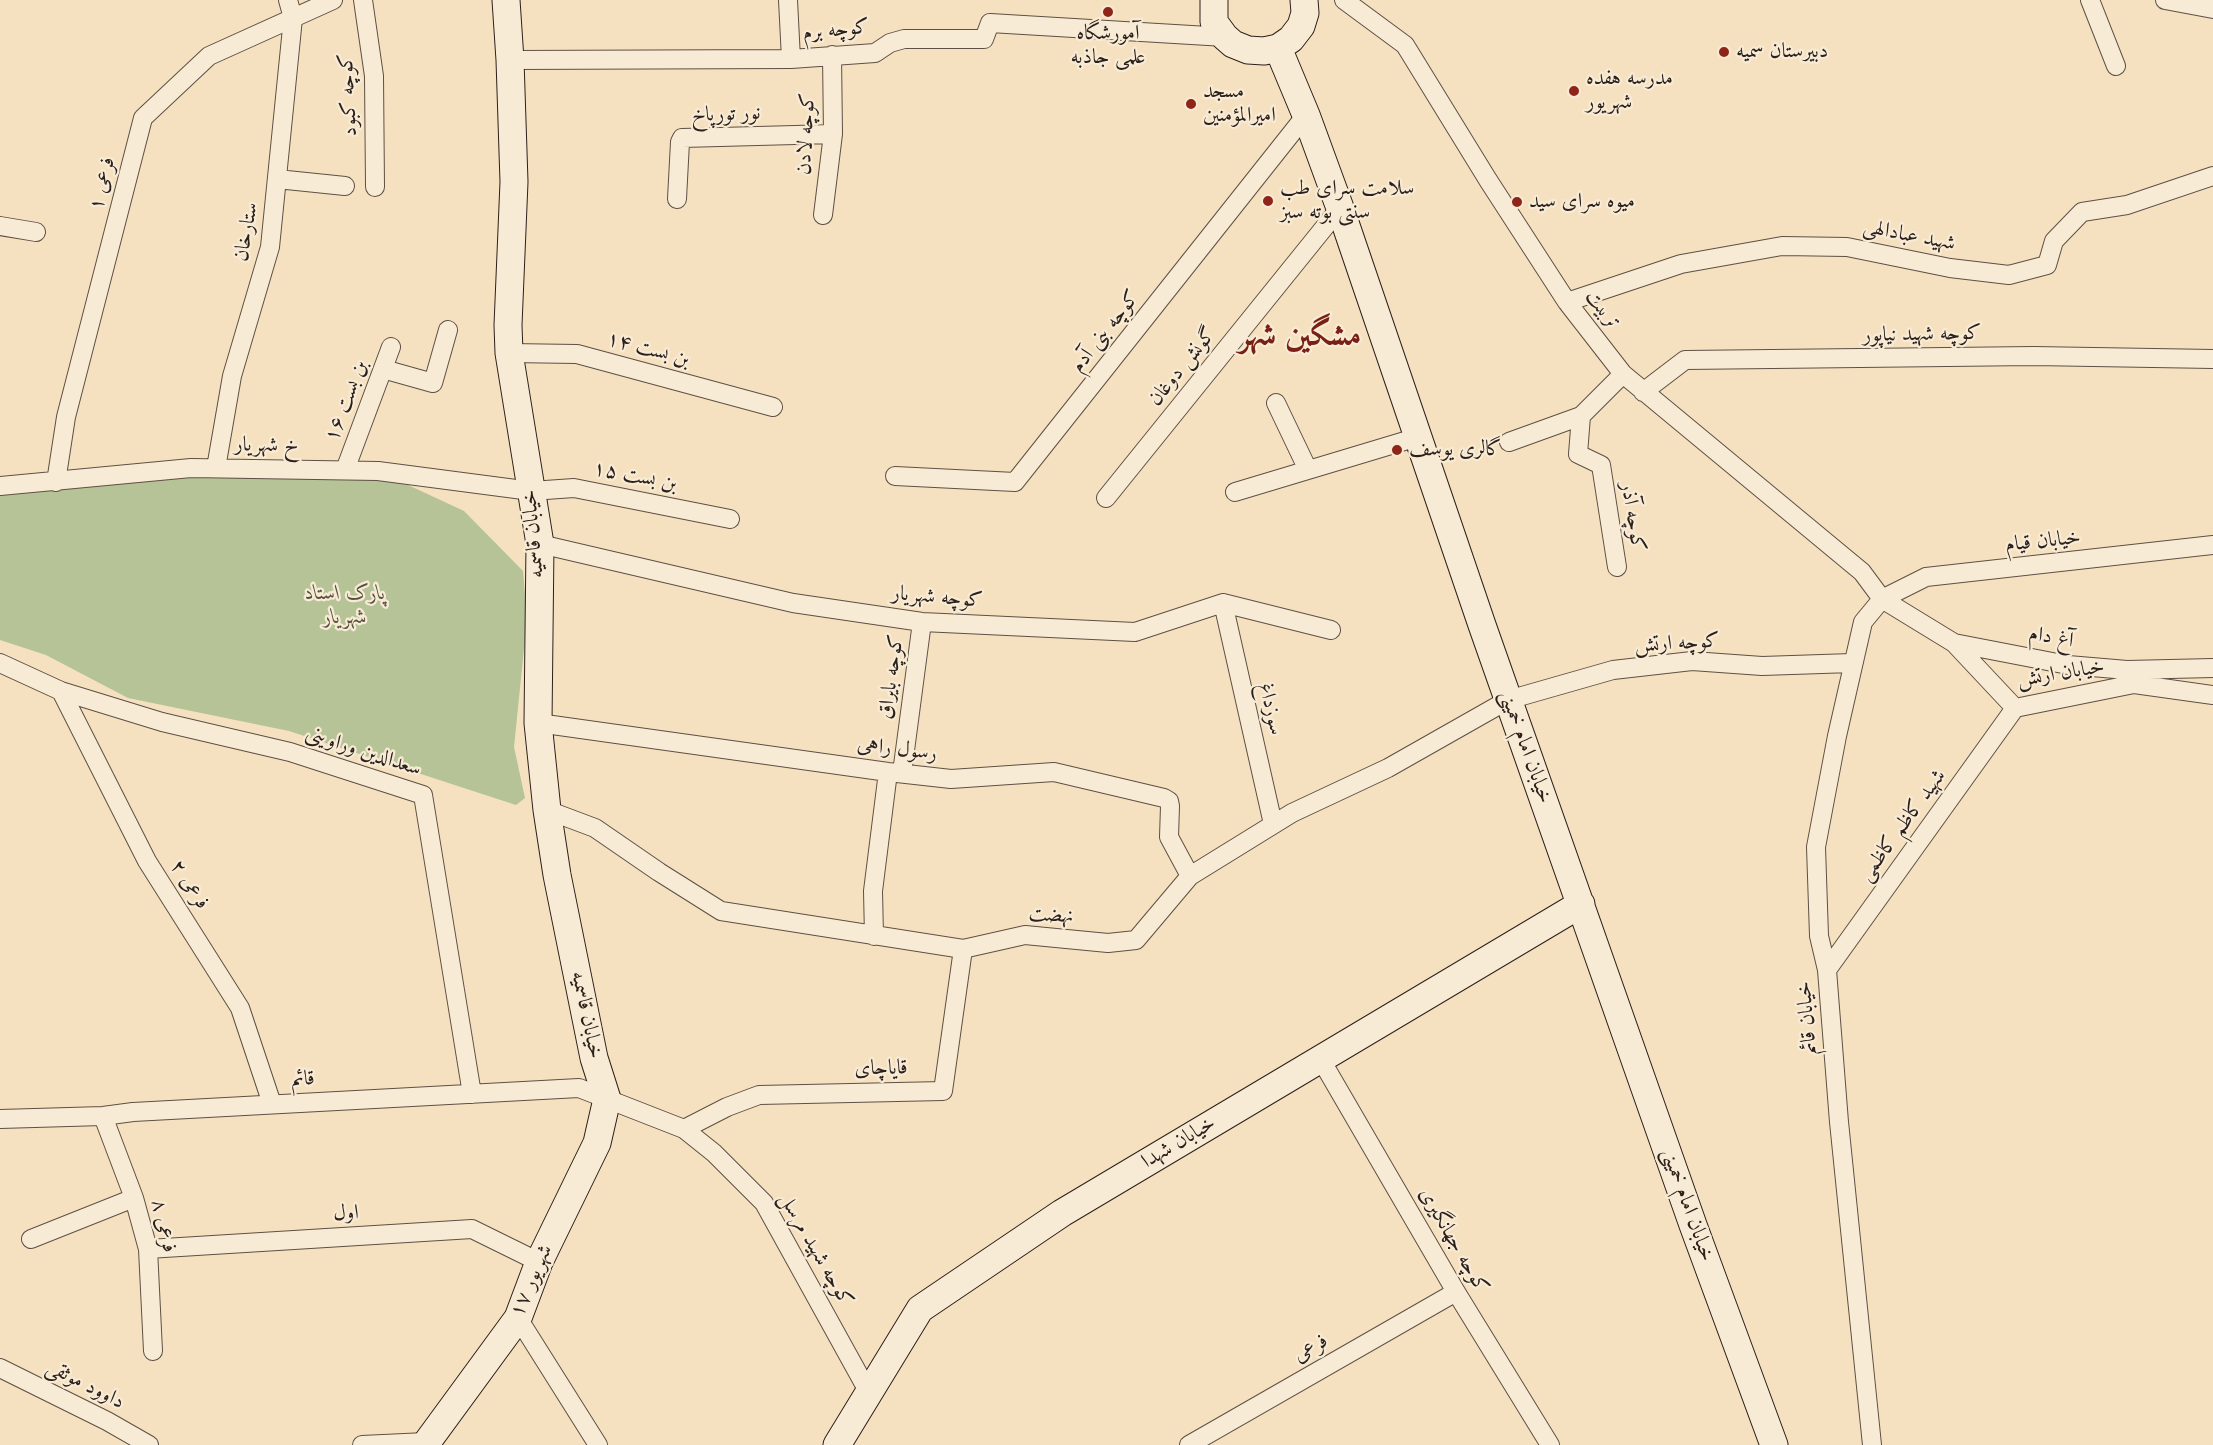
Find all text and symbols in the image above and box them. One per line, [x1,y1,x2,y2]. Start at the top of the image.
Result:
marker: آمورشگاه علمی جاذبه [1101,5,1115,19]
street label: کوچه برم [801,15,871,47]
place label: آمورشگاه علمی جاذبه [1071,21,1145,71]
place label: دبیرستان سمیه [1736,39,1828,65]
marker: دبیرستان سمیه [1717,45,1731,59]
street label: کوچه کبود [334,53,364,137]
place label: مدرسه هفده شهریور [1586,66,1673,116]
place label: مسجد امیرالمؤمنین [1203,79,1276,129]
marker: مدرسه هفده شهریور [1567,84,1581,98]
street label: کوچه لادن [792,92,822,176]
marker: مسجد امیرالمؤمنین [1184,97,1198,111]
street label: نور تورپاخ [691,101,761,129]
street label: فرعی ۱ [84,155,122,213]
place label: سلامت سرای طب سنتی بوته سبز [1280,176,1414,226]
place label: میوه سرای سید [1529,189,1635,215]
marker: سلامت سرای طب سنتی بوته سبز [1261,194,1275,208]
marker: میوه سرای سید [1510,195,1524,209]
street label: ستارخان [229,200,265,264]
street label: شهید عبادالهی [1861,215,1957,257]
street label: تربیت [1579,285,1625,335]
street label: کوچه بنی آدم [1066,286,1146,378]
district label: مشگین شهر [1239,317,1361,357]
street label: کوچه شهید نیاپور [1862,321,1982,349]
street label: گونش دوغان [1144,322,1222,412]
street label: بن بست ۱۴ [604,327,692,373]
street label: بن بست ۱۶ [320,357,374,445]
street label: خ شهریار [234,433,298,459]
place label: گالری یوسف [1409,437,1502,463]
marker: گالری یوسف [1390,443,1404,457]
street label: بن بست ۱۵ [591,457,679,497]
street label: کوچه آذر [1614,481,1650,553]
street label: خیابان قاسمیه [518,489,550,579]
street label: خیابان قیام [2004,526,2082,558]
park label: پارک استاد شهریار [304,581,386,631]
street label: کوچه شهریار [890,581,984,615]
street label: آغ دام [2027,622,2075,654]
street label: کوچه ارتش [1634,629,1720,659]
street label: کوچه بایراق [874,633,910,721]
street label: خیابان ارتش [2016,655,2106,693]
street label: سوزداغ [1252,680,1288,738]
street label: خیابان امام خمینی [1493,687,1557,807]
street label: سعدالدین وراوینی [302,721,424,783]
street label: رسول راهی [856,733,938,767]
street label: شهید کاظم کاظمی [1854,765,1952,887]
street label: فرعی ۲ [164,856,214,914]
street label: نهضت [1028,902,1074,930]
street label: خیابان قاسمیه [564,969,608,1061]
street label: خیابان قائم [1792,980,1824,1056]
street label: قایاچای [854,1056,908,1082]
street label: قائم [291,1067,315,1093]
street label: خیابان شهدا [1138,1111,1220,1175]
street label: خیابان امام خمینی [1655,1145,1719,1265]
street label: کوچه جهانگیری [1413,1184,1493,1298]
street label: کوچه شهید مرسل [772,1188,858,1312]
street label: فرعی ۸ [145,1197,181,1255]
street label: اول [333,1201,359,1227]
street label: ۱۷ شهریور [505,1241,559,1321]
street label: فرعی [1289,1329,1333,1369]
street label: داوود موثقی [42,1355,128,1415]

